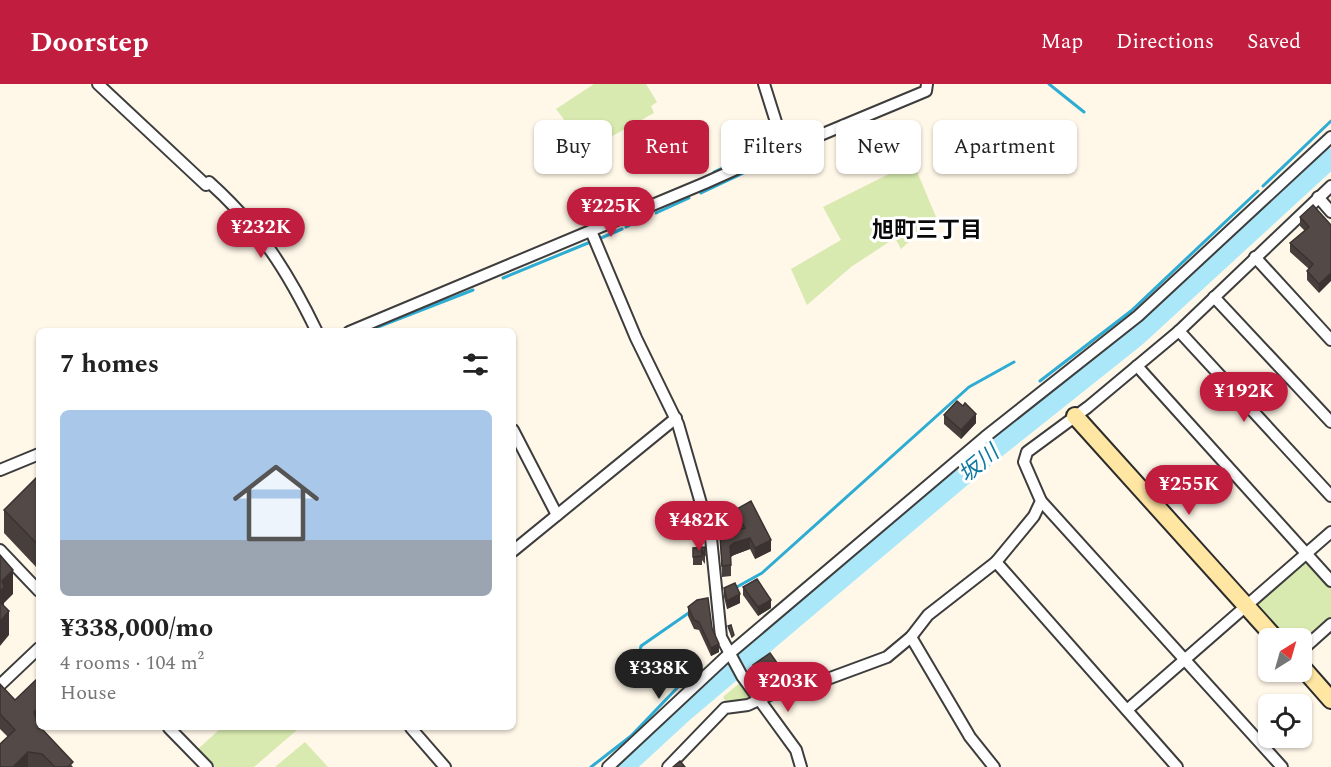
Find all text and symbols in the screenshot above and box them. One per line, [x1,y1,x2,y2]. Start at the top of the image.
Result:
text: Doorstep [30,21,149,64]
text: Map [1041,26,1083,58]
text: Directions [1116,26,1214,58]
text: Saved [1247,26,1301,58]
chip: Buy [534,120,612,174]
chip: Rent [624,120,709,174]
chip: Filters [721,120,824,174]
chip: New [836,120,921,174]
chip: Apartment [933,120,1077,174]
pin: ¥225K [569,187,653,238]
text: ¥225K [581,191,641,221]
pin: ¥232K [219,208,303,259]
text: ¥232K [231,212,291,242]
district label: 旭町三丁目 [872,214,982,247]
text: 7 homes [60,344,159,384]
icon: filters [459,348,492,381]
pin: ¥192K [1202,372,1286,423]
text: ¥192K [1214,376,1274,406]
water label: 坂川 [951,436,1008,491]
icon: home [222,449,330,557]
pin: ¥255K [1147,465,1231,516]
text: ¥255K [1159,469,1219,499]
pin: ¥482K [657,501,741,552]
text: ¥482K [669,505,729,535]
text: ¥338,000/mo [60,608,213,648]
north arrow [1258,628,1312,682]
map controls [1258,628,1312,748]
text: 4 rooms · 104 m² [60,648,204,678]
pin: ¥338K [617,649,701,700]
text: ¥338K [629,653,689,683]
pin: ¥203K [746,662,830,713]
text: ¥203K [758,666,818,696]
text: House [60,678,117,708]
button: locate [1258,694,1312,748]

